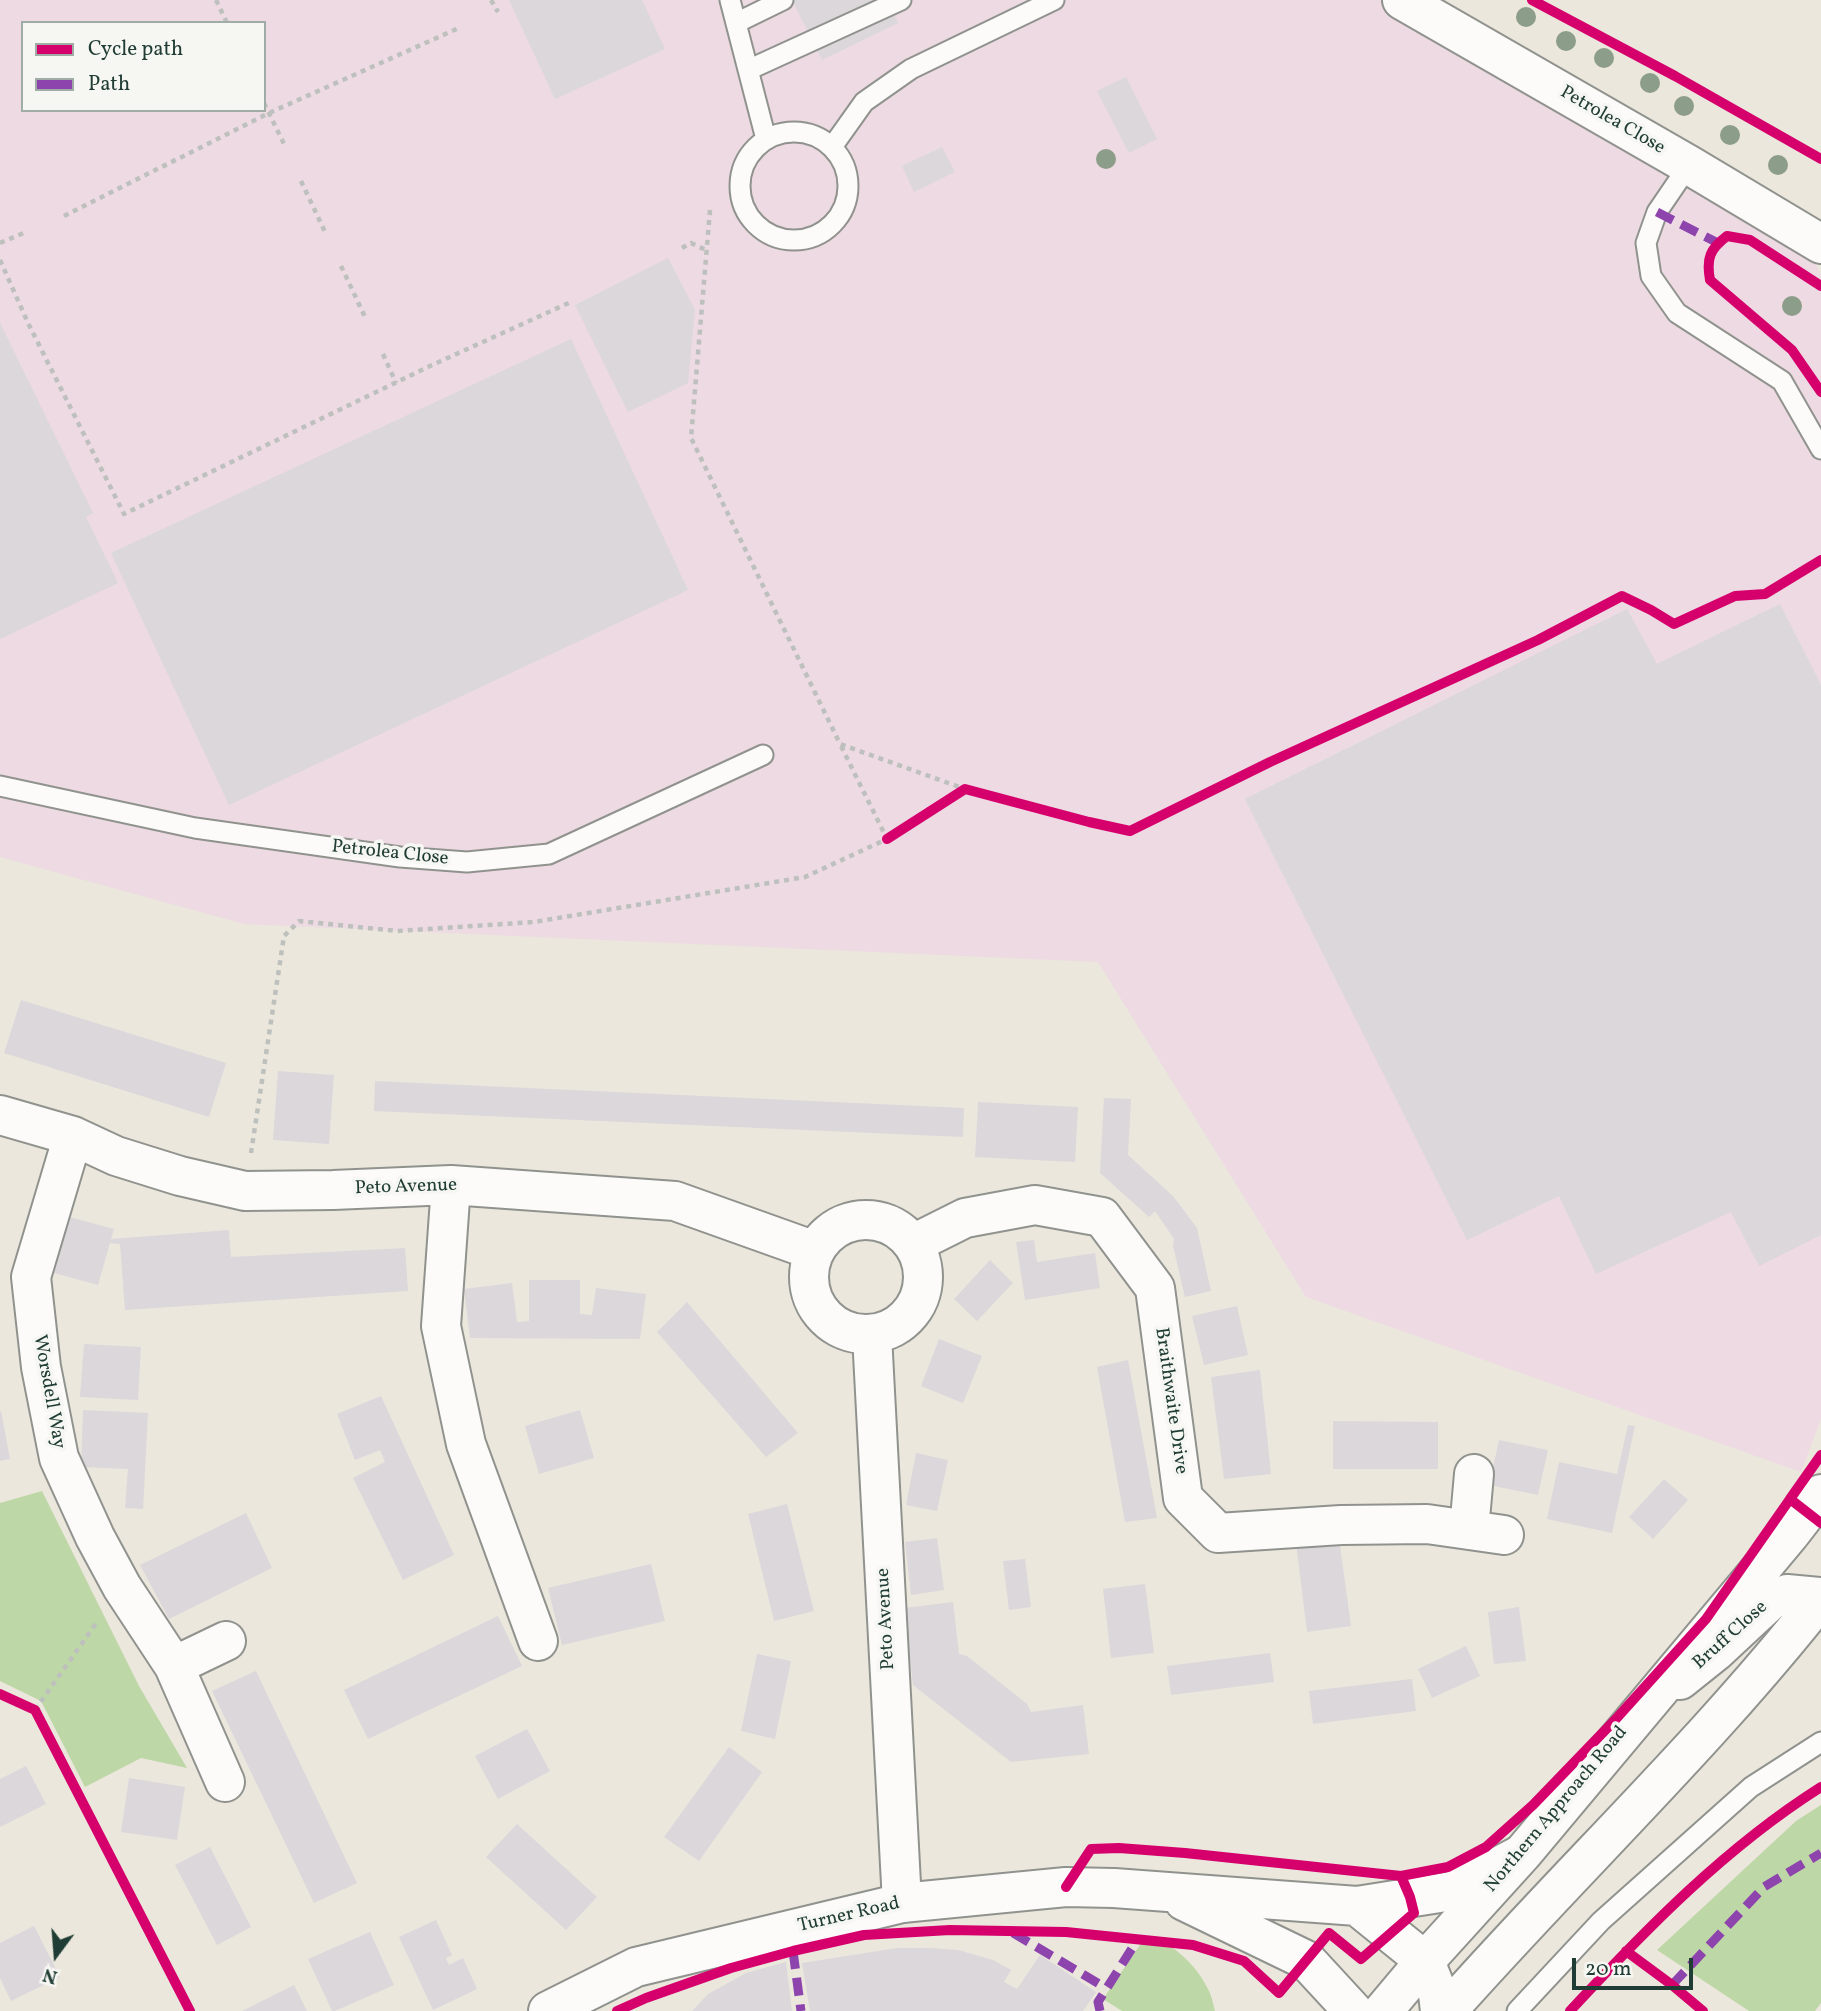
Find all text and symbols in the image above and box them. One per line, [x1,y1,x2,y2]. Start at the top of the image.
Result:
legend [21,21,266,112]
text: Cycle path [88,35,183,64]
text: Path [88,70,130,99]
street label: Petrolea Close [1555,82,1669,160]
street label: Petrolea Close [330,837,450,871]
street label: Peto Avenue [355,1175,457,1201]
street label: Braithwaite Drive [1148,1326,1192,1476]
street label: Worsdell Way [27,1333,69,1451]
street label: Peto Avenue [873,1567,901,1671]
street label: Bruff Close [1689,1597,1773,1675]
street label: Northern Approach Road [1481,1722,1633,1898]
street label: Turner Road [796,1893,902,1939]
north arrow [21,1920,91,1990]
scale bar [1576,1944,1697,1988]
text: 20 m [1585,1955,1631,1984]
text: N [40,1961,60,1990]

